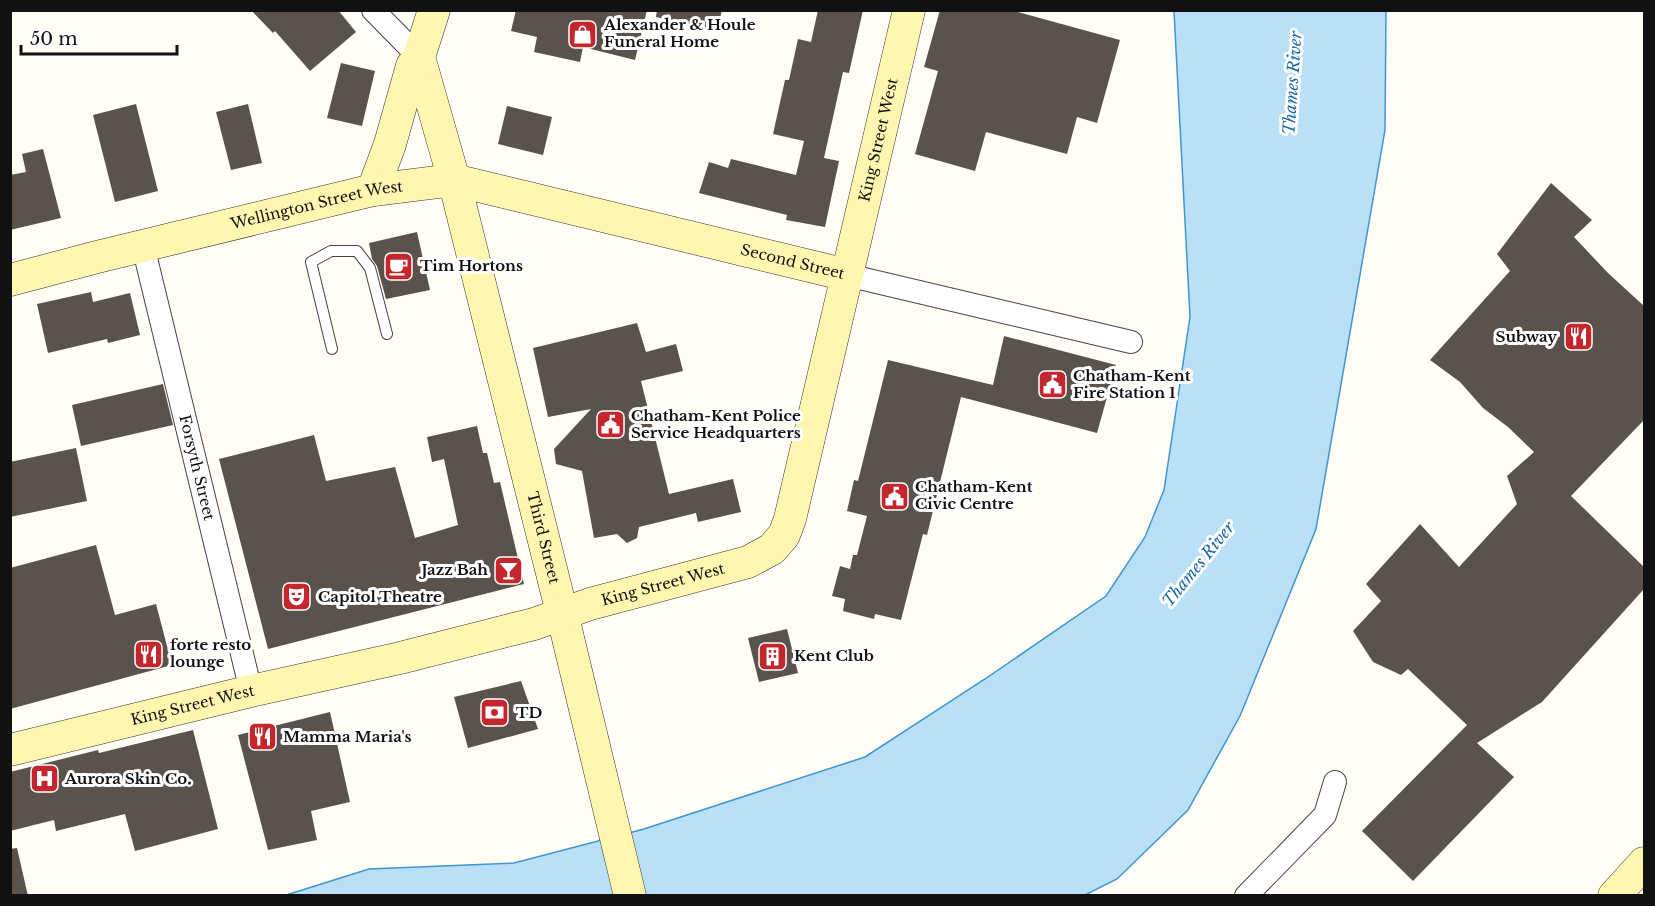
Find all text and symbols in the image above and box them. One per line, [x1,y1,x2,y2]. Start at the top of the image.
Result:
place label: Alexander & Houle Funeral Home [603,15,756,51]
scale bar [21,18,177,56]
shop icon: Alexander & Houle Funeral Home [567,18,599,50]
text: 50 m [30,28,78,50]
water label: Thames River [1278,30,1306,135]
street label: King Street West [854,76,902,204]
street label: Wellington Street West [228,176,404,233]
street label: Second Street [739,240,847,283]
cafe icon: Tim Hortons [383,250,415,282]
place label: Tim Hortons [420,256,523,275]
restaurant icon: Subway [1562,321,1594,353]
place label: Subway [1496,327,1557,346]
place label: Chatham-Kent Fire Station 1 [1073,366,1191,402]
public building icon: Chatham-Kent Fire Station 1 [1036,369,1068,401]
place label: Chatham-Kent Police Service Headquarters [631,406,801,442]
public building icon: Chatham-Kent Police Service Headquarters [594,409,626,441]
street label: Forsyth Street [175,413,219,523]
place label: Chatham-Kent Civic Centre [915,477,1033,513]
public building icon: Chatham-Kent Civic Centre [878,480,910,512]
street label: Third Street [523,490,564,586]
water label: Thames River [1158,517,1239,611]
bar icon: Jazz Bah [493,554,525,586]
street label: King Street West [599,559,727,610]
place label: Jazz Bah [418,560,488,579]
theatre icon: Capitol Theatre [281,581,313,613]
place label: Capitol Theatre [318,587,442,606]
place label: forte resto lounge [170,635,251,671]
restaurant icon: forte resto lounge [133,638,165,670]
building icon: Kent Club [757,640,789,672]
place label: Kent Club [794,646,874,665]
street label: King Street West [129,680,256,729]
bank icon: TD [479,697,511,729]
place label: TD [516,703,542,722]
restaurant icon: Mamma Maria's [246,721,278,753]
place label: Mamma Maria's [283,727,412,746]
hospital icon: Aurora Skin Co. [28,763,60,795]
place label: Aurora Skin Co. [64,769,191,788]

